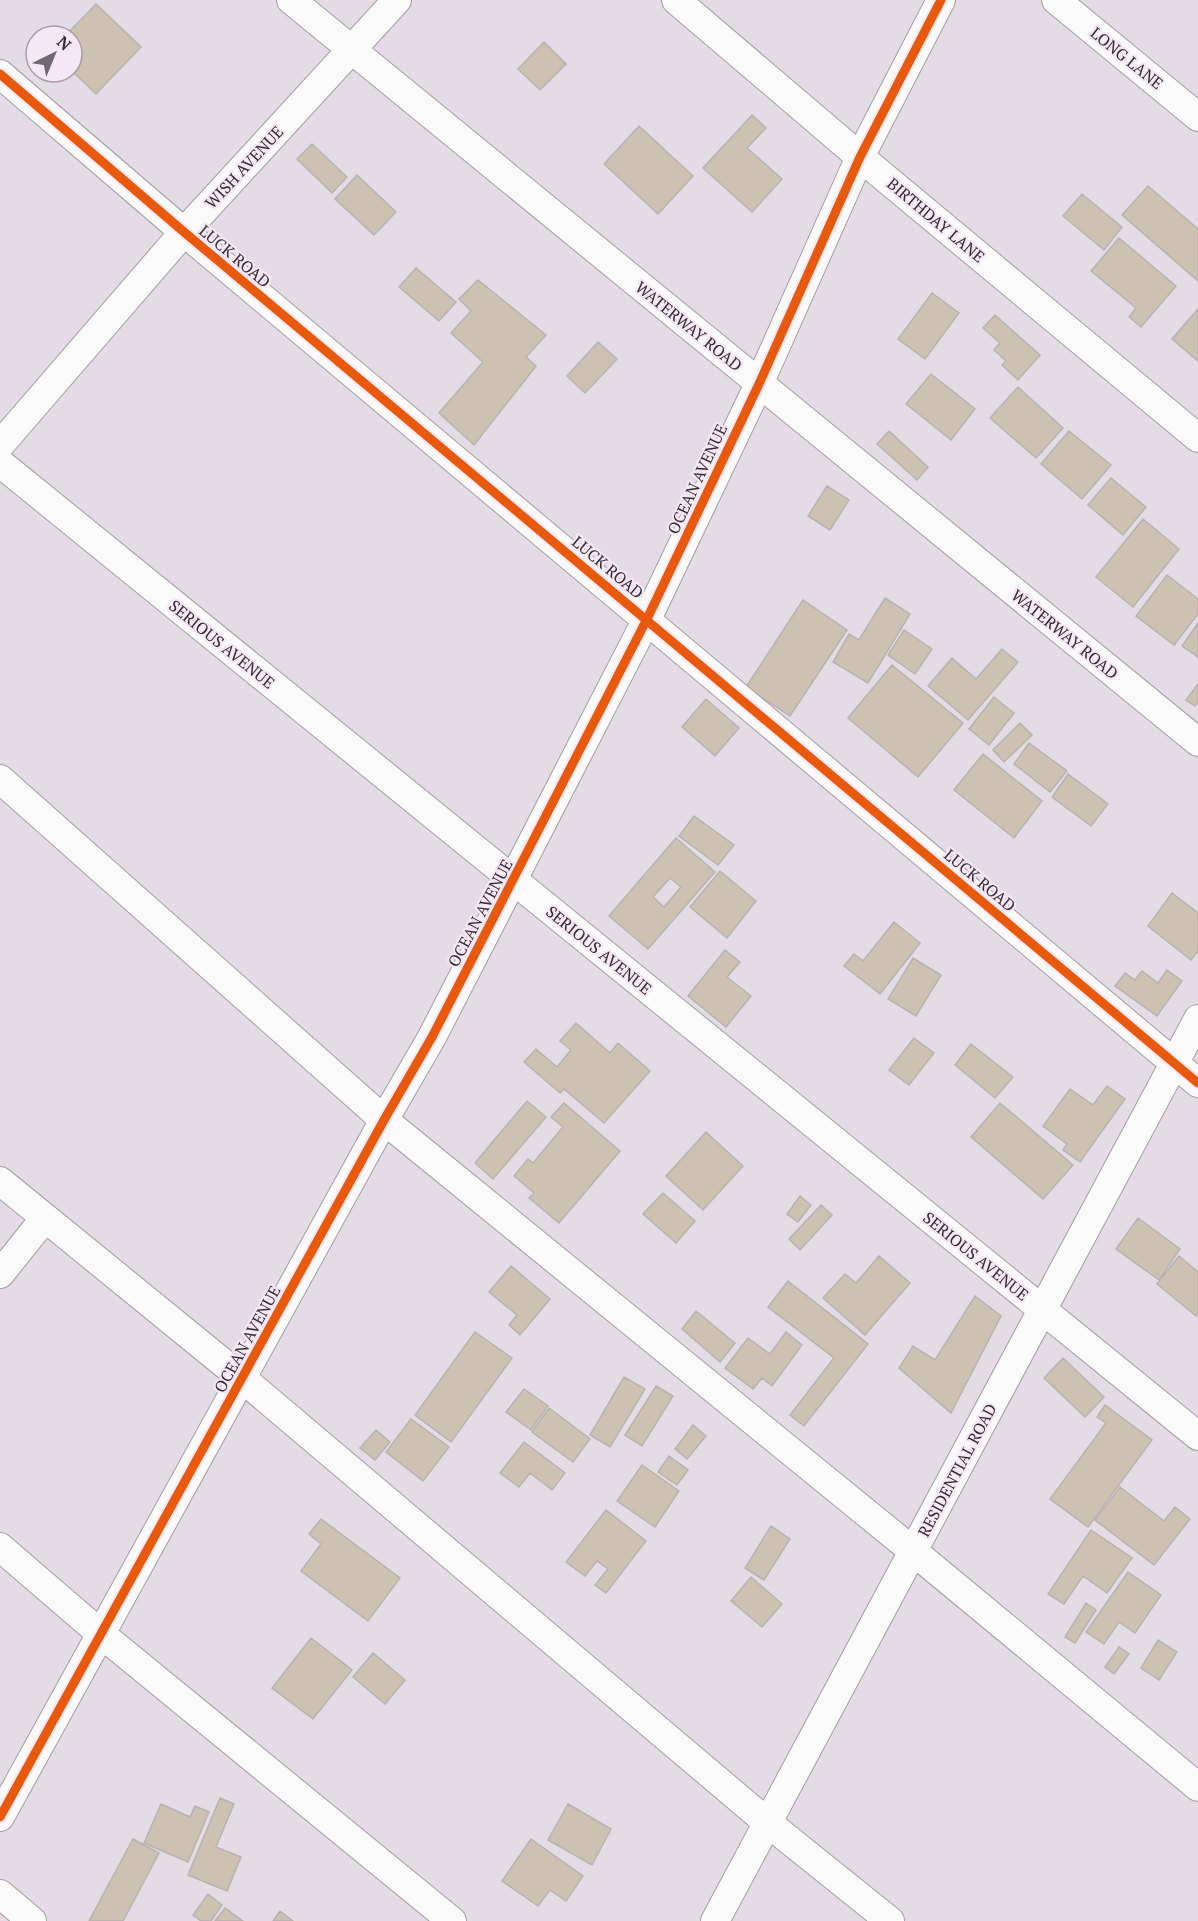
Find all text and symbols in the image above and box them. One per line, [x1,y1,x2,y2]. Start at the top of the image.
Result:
street label: LONG LANE [1086,22,1168,94]
north arrow [24,24,84,84]
text: N [52,31,76,55]
street label: WISH AVENUE [200,121,288,213]
street label: BIRTHDAY LANE [882,173,990,267]
street label: LUCK ROAD [195,220,275,292]
street label: WATERWAY ROAD [631,276,747,376]
street label: OCEAN AVENUE [662,420,732,538]
street label: LUCK ROAD [568,531,648,603]
street label: WATERWAY ROAD [1007,584,1123,684]
street label: SERIOUS AVENUE [165,595,279,693]
street label: LUCK ROAD [940,844,1020,916]
street label: OCEAN AVENUE [442,855,518,971]
street label: SERIOUS AVENUE [542,901,656,999]
street label: SERIOUS AVENUE [919,1207,1033,1305]
street label: OCEAN AVENUE [209,1282,285,1396]
street label: RESIDENTIAL ROAD [913,1399,1001,1541]

